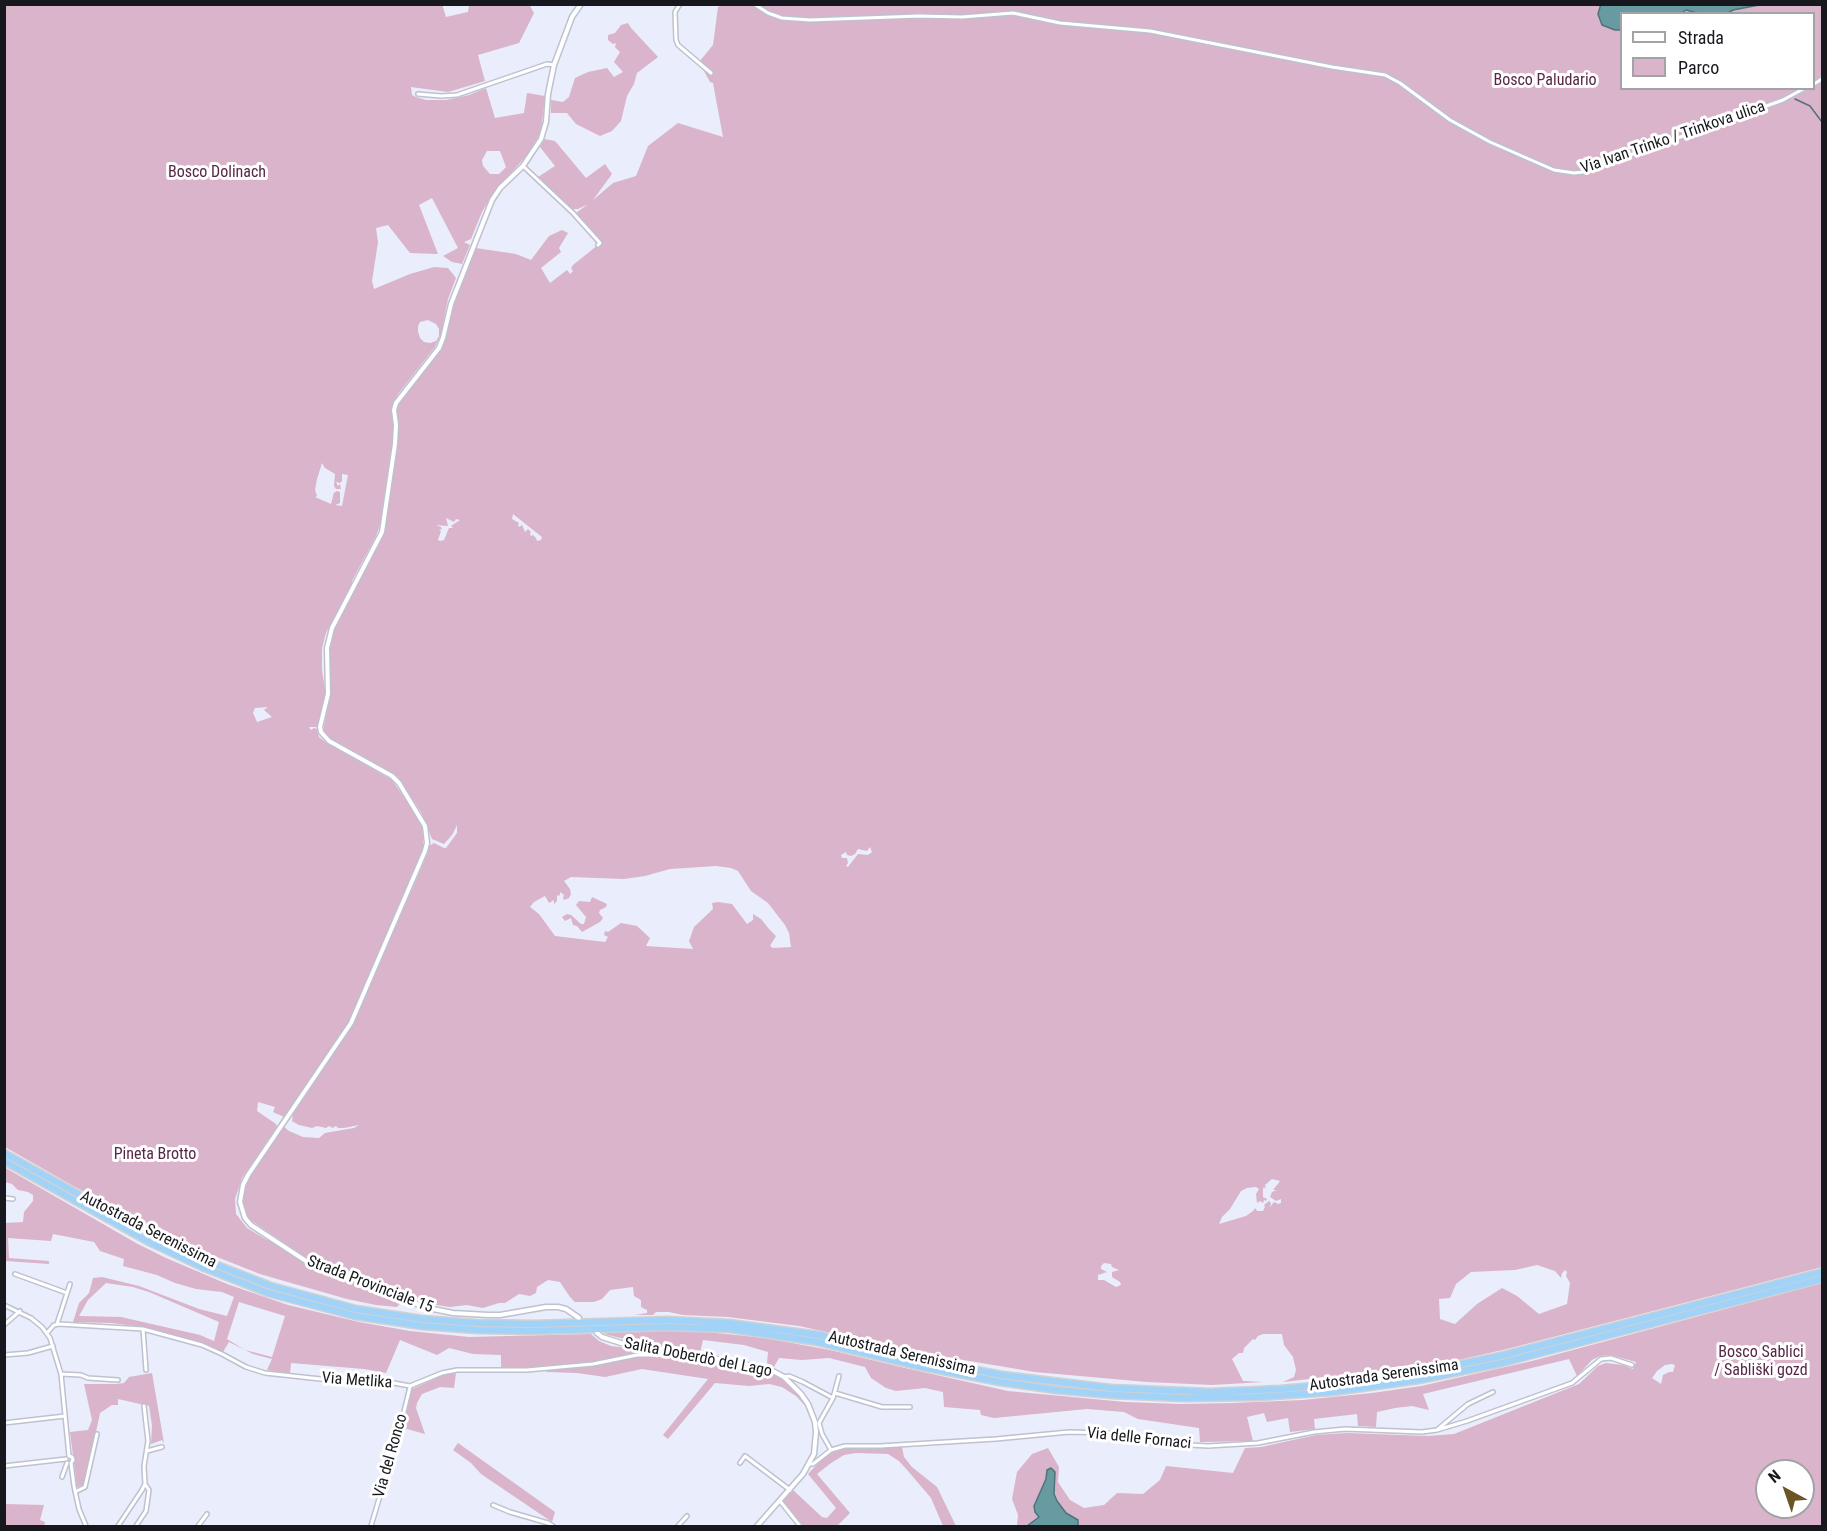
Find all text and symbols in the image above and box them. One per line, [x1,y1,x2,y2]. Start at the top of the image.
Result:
legend [1620,12,1815,90]
text: Strada [1678,27,1724,48]
text: Parco [1678,57,1719,78]
park label: Bosco Paludario [1493,71,1597,91]
street label: Via Ivan Trinko / Trinkova ulica [1578,97,1768,179]
park label: Bosco Dolinach [168,163,266,183]
park label: Pineta Brotto [114,1145,196,1165]
street label: Autostrada Serenissima [77,1187,219,1273]
street label: Strada Provinciale 15 [304,1252,436,1318]
street label: Autostrada Serenissima [827,1328,977,1380]
street label: Salita Doberdò del Lago [622,1334,774,1382]
park label: Bosco Sablici / Sabliški gozd [1714,1343,1808,1381]
street label: Autostrada Serenissima [1308,1356,1460,1396]
street label: Via Metlika [321,1369,393,1393]
street label: Via del Ronco [370,1412,412,1500]
street label: Via delle Fornaci [1086,1424,1192,1454]
north arrow [1755,1459,1815,1519]
text: N [1765,1466,1784,1487]

